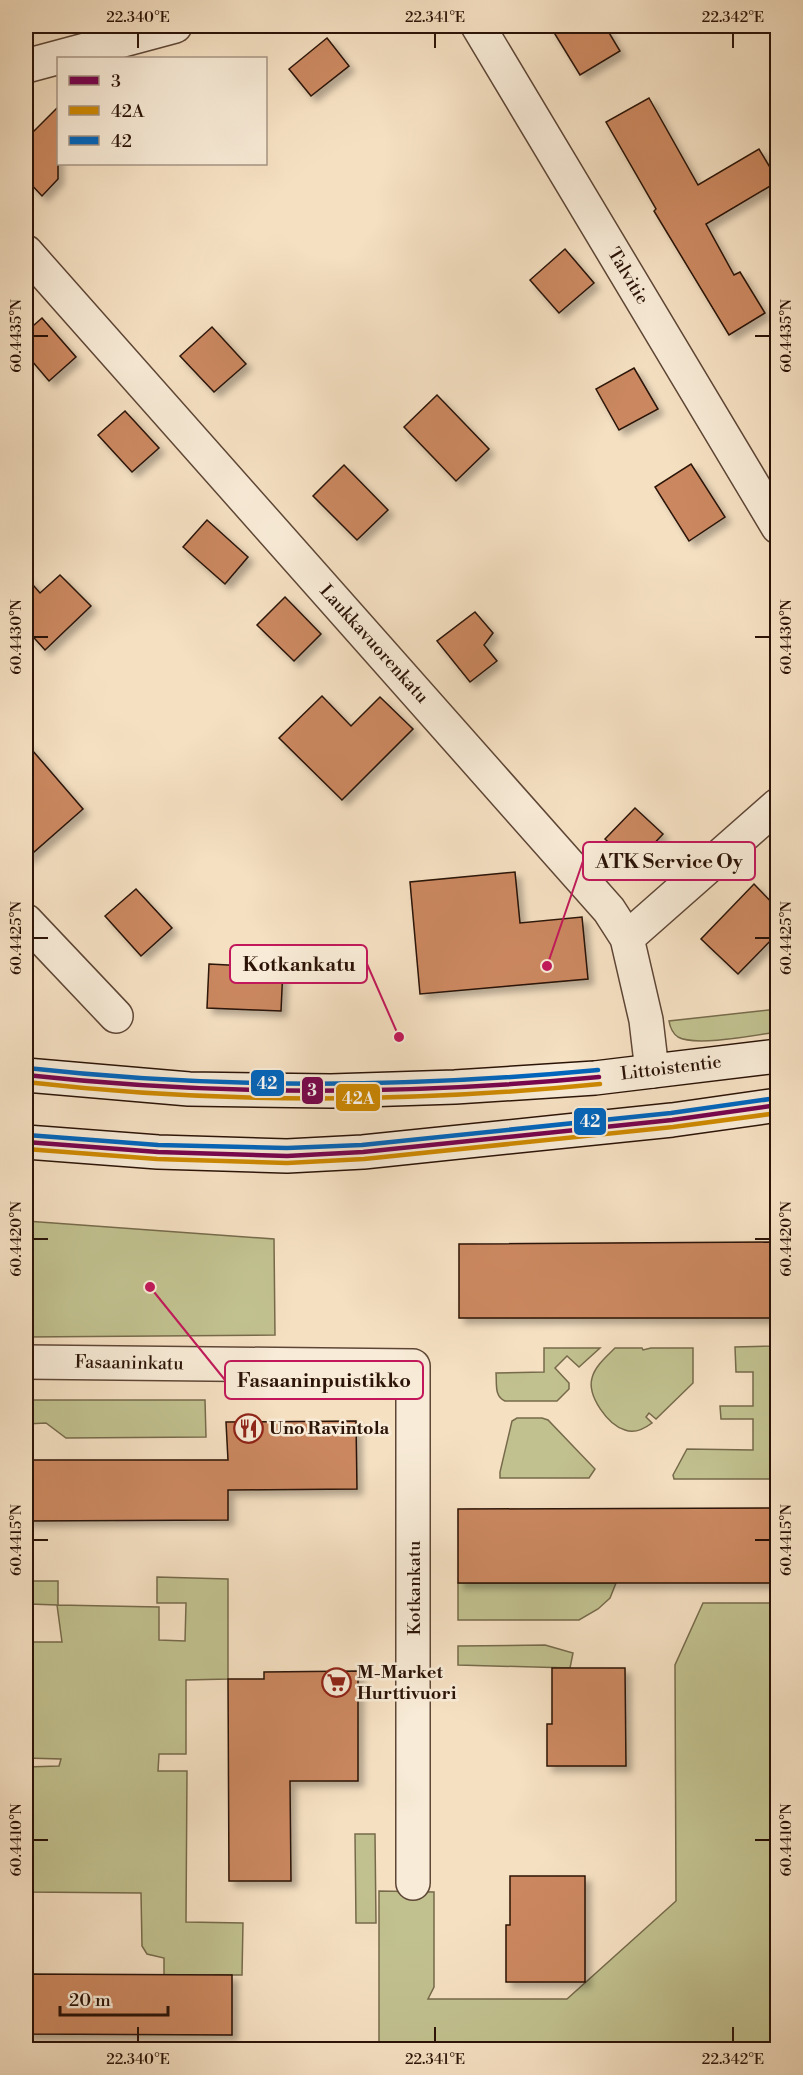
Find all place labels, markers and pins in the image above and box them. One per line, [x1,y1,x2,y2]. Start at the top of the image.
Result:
callout: ATK Service Oy [583,842,755,880]
callout: Kotkankatu [230,945,367,983]
callout: Fasaaninpuistikko [225,1361,423,1399]
restaurant icon: Uno Ravintola [232,1412,264,1444]
place label: Uno Ravintola [269,1417,390,1440]
place label: M-Market Hurttivuori [357,1661,457,1705]
supermarket icon: M-Market Hurttivuori [320,1666,352,1698]

